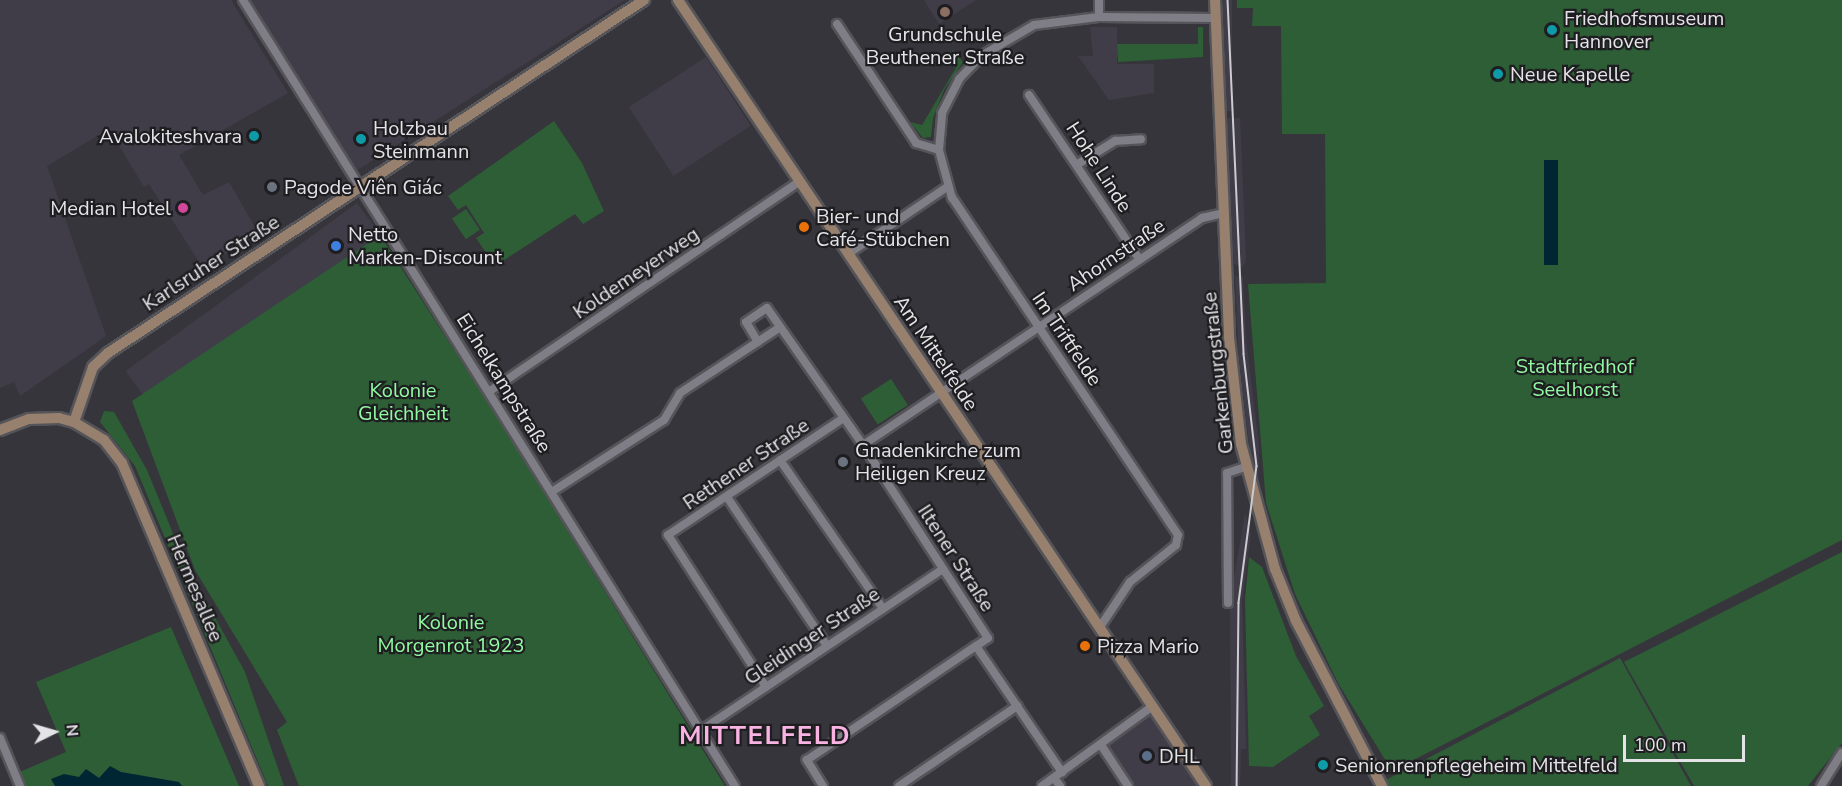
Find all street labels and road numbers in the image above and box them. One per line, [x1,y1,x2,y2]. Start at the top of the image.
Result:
street label: Hohe Linde [1061,117,1137,217]
street label: Karlsruher Straße [138,210,284,316]
street label: Ahornstraße [1063,214,1169,296]
street label: Koldemeyerweg [568,222,704,324]
street label: Im Triftfelde [1027,288,1107,390]
street label: Am Mittelfelde [889,291,983,415]
street label: Garkenburgstraße [1198,291,1238,455]
street label: Eichelkampstraße [451,309,557,457]
street label: Rethener Straße [678,413,814,515]
street label: Iltener Straße [913,500,999,616]
street label: Hermesallee [162,531,228,645]
street label: Gleidinger Straße [740,582,884,690]

